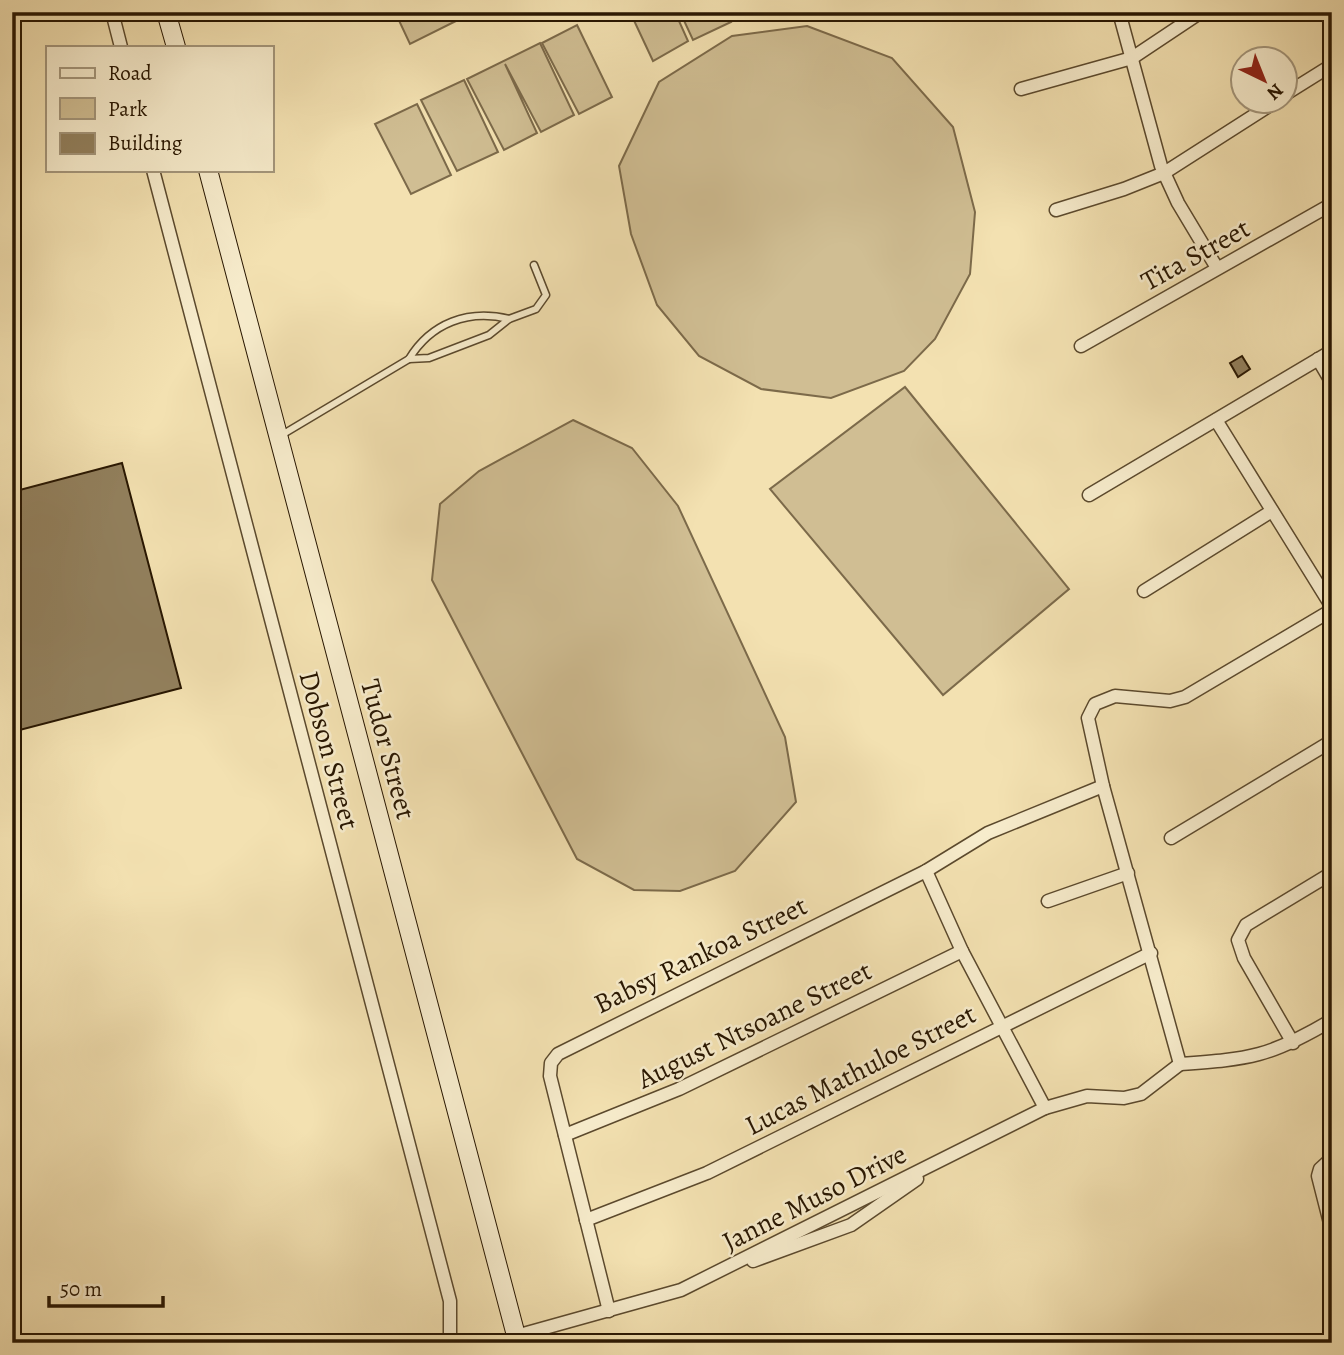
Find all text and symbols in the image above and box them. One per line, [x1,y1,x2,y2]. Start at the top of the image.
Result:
legend [46,46,273,172]
north arrow [1228,46,1298,116]
text: Road [108,59,152,87]
text: N [1261,77,1289,106]
text: Park [108,95,148,123]
text: Building [108,129,183,157]
street label: Tita Street [1134,209,1257,300]
street label: Dobson Street [290,667,368,834]
street label: Tudor Street [351,675,425,824]
street label: Babsy Rankoa Street [587,887,813,1023]
street label: August Ntsoane Street [630,952,878,1099]
street label: Lucas Mathuloe Street [739,995,982,1145]
street label: Janne Muso Drive [716,1135,913,1261]
scale bar [49,1264,163,1308]
text: 50 m [60,1275,102,1303]

